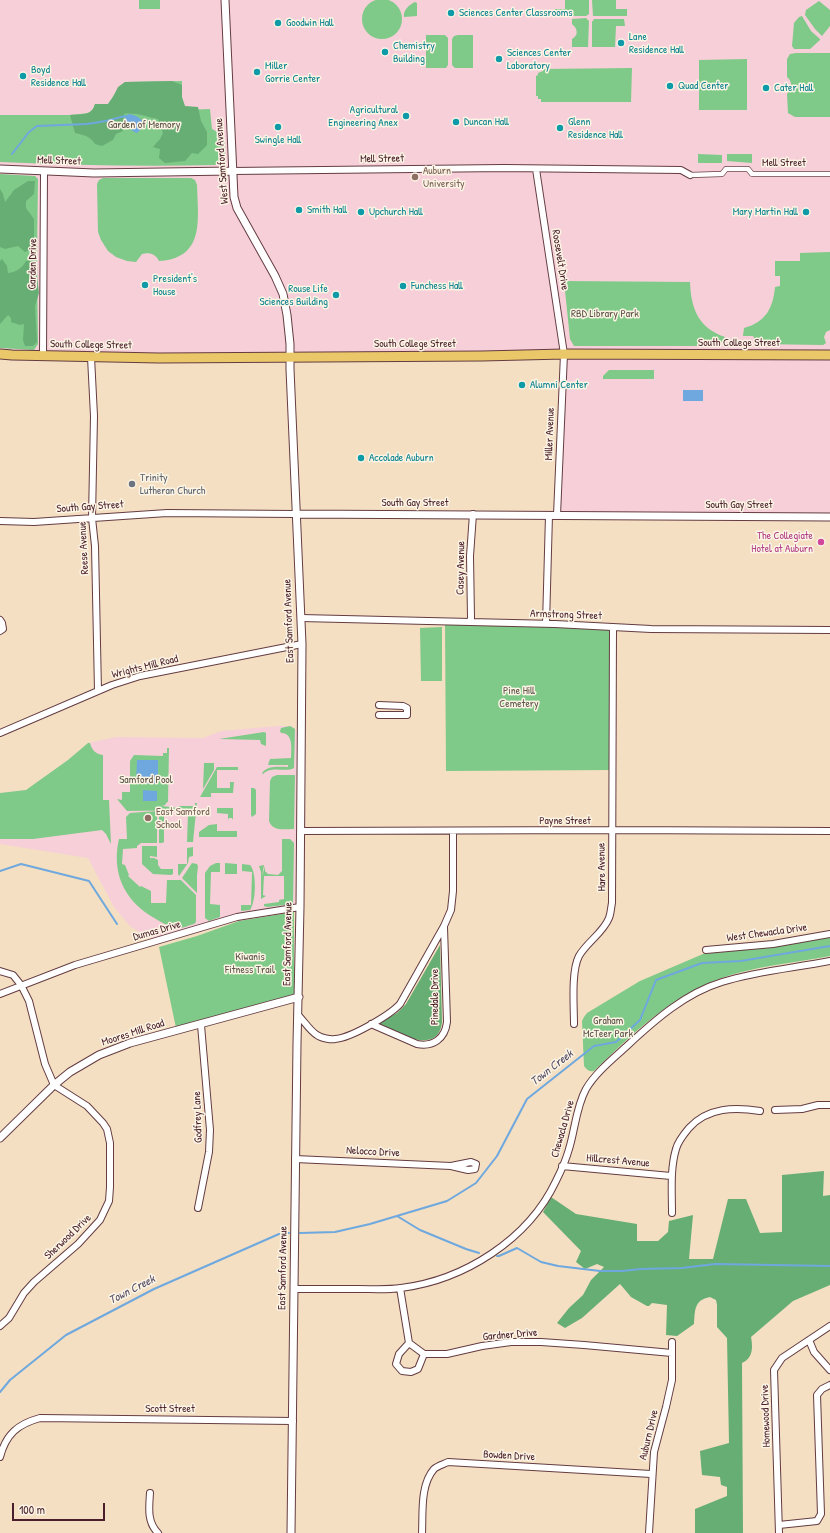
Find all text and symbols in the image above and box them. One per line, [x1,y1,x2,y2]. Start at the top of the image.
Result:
place label: Sciences Center Classrooms [459,6,572,20]
marker: Sciences Center Classrooms [446,8,456,18]
place label: Goodwin Hall [286,16,334,30]
marker: Goodwin Hall [273,18,283,28]
place label: Lane Residence Hall [629,30,684,56]
marker: Lane Residence Hall [616,38,626,48]
place label: Chemistry Building [393,39,435,65]
place label: Sciences Center Laboratory [507,46,571,72]
marker: Chemistry Building [380,47,390,57]
marker: Sciences Center Laboratory [494,54,504,64]
place label: Miller Gorrie Center [265,59,320,85]
place label: Boyd Residence Hall [31,63,86,89]
marker: Miller Gorrie Center [252,67,262,77]
marker: Boyd Residence Hall [18,71,28,81]
place label: Quad Center [678,79,729,93]
marker: Quad Center [665,81,675,91]
place label: Cater Hall [774,81,813,95]
marker: Cater Hall [761,83,771,93]
place label: Agricultural Engineering Anex [328,103,398,129]
marker: Agricultural Engineering Anex [401,111,411,121]
place label: Duncan Hall [464,115,509,129]
place label: Glenn Residence Hall [568,115,623,141]
marker: Duncan Hall [451,117,461,127]
park label: Garden of Memory [108,118,180,132]
street label: West Samford Avenue [212,118,232,204]
marker: Swingle Hall [273,122,283,132]
marker: Glenn Residence Hall [555,123,565,133]
place label: Swingle Hall [255,133,301,147]
street label: Mell Street [360,152,404,166]
street label: Mell Street [37,154,81,168]
street label: Mell Street [762,156,806,170]
place label: Auburn University [423,164,465,190]
marker: Auburn University [410,172,420,182]
place label: Smith Hall [307,203,347,217]
marker: Smith Hall [294,205,304,215]
place label: Upchurch Hall [369,205,423,219]
place label: Mary Martin Hall [733,205,798,219]
marker: Upchurch Hall [356,207,366,217]
marker: Mary Martin Hall [801,207,811,217]
street label: Roosevelt Drive [549,229,571,291]
street label: Garden Drive [26,239,40,289]
place label: President's House [153,272,197,298]
place label: Funchess Hall [411,279,463,293]
marker: President's House [140,280,150,290]
marker: Funchess Hall [398,281,408,291]
place label: Rouse Life Sciences Building [259,282,328,308]
marker: Rouse Life Sciences Building [331,290,341,300]
park label: RBD Library Park [571,307,639,321]
street label: South College Street [698,336,780,350]
street label: South College Street [374,337,456,351]
street label: South College Street [50,338,132,352]
place label: Alumni Center [530,378,588,392]
marker: Alumni Center [517,380,527,390]
street label: Miller Avenue [542,407,558,461]
place label: Accolade Auburn [369,451,434,465]
marker: Accolade Auburn [356,453,366,463]
place label: Trinity Lutheran Church [140,471,205,497]
marker: Trinity Lutheran Church [127,479,137,489]
street label: South Gay Street [381,496,449,510]
street label: South Gay Street [56,498,124,516]
street label: South Gay Street [705,498,773,512]
street label: Reese Avenue [76,521,92,575]
place label: The Collegiate Hotel at Auburn [751,529,813,555]
marker: The Collegiate Hotel at Auburn [816,537,826,547]
street label: Casey Avenue [454,541,468,595]
street label: East Samford Avenue [281,579,297,663]
street label: Armstrong Street [530,607,602,623]
street label: Wrights Mill Road [110,652,180,682]
park label: Pine Hill Cemetery [499,684,539,710]
park label: Samford Pool [119,773,173,787]
place label: East Samford School [156,805,209,831]
marker: East Samford School [143,813,153,823]
street label: Payne Street [539,814,591,828]
street label: Hare Avenue [595,843,609,891]
street label: East Samford Avenue [281,902,295,986]
street label: Dumas Drive [132,918,182,944]
street label: West Chewacla Drive [726,921,808,945]
park label: Kiwanis Fitness Trail [225,950,275,976]
street label: Pinedale Drive [428,969,442,1025]
park label: Graham McTeer Park [583,1014,633,1040]
street label: Moores Mill Road [100,1017,166,1049]
water label: Town Creek [528,1047,576,1089]
street label: Godfrey Lane [191,1091,205,1143]
street label: Chewacla Drive [549,1099,577,1159]
street label: Nelocco Drive [346,1144,400,1160]
street label: Hillcrest Avenue [586,1152,650,1170]
street label: Sherwood Drive [42,1211,94,1263]
street label: East Samford Avenue [276,1226,290,1310]
water label: Town Creek [106,1272,158,1308]
street label: Gardner Drive [482,1326,538,1344]
street label: Homewood Drive [758,1384,774,1448]
street label: Scott Street [145,1402,195,1416]
street label: Auburn Drive [637,1409,661,1461]
street label: Bowden Drive [483,1448,535,1464]
scale bar [14,1495,107,1521]
text: 100 m [19,1501,45,1518]

